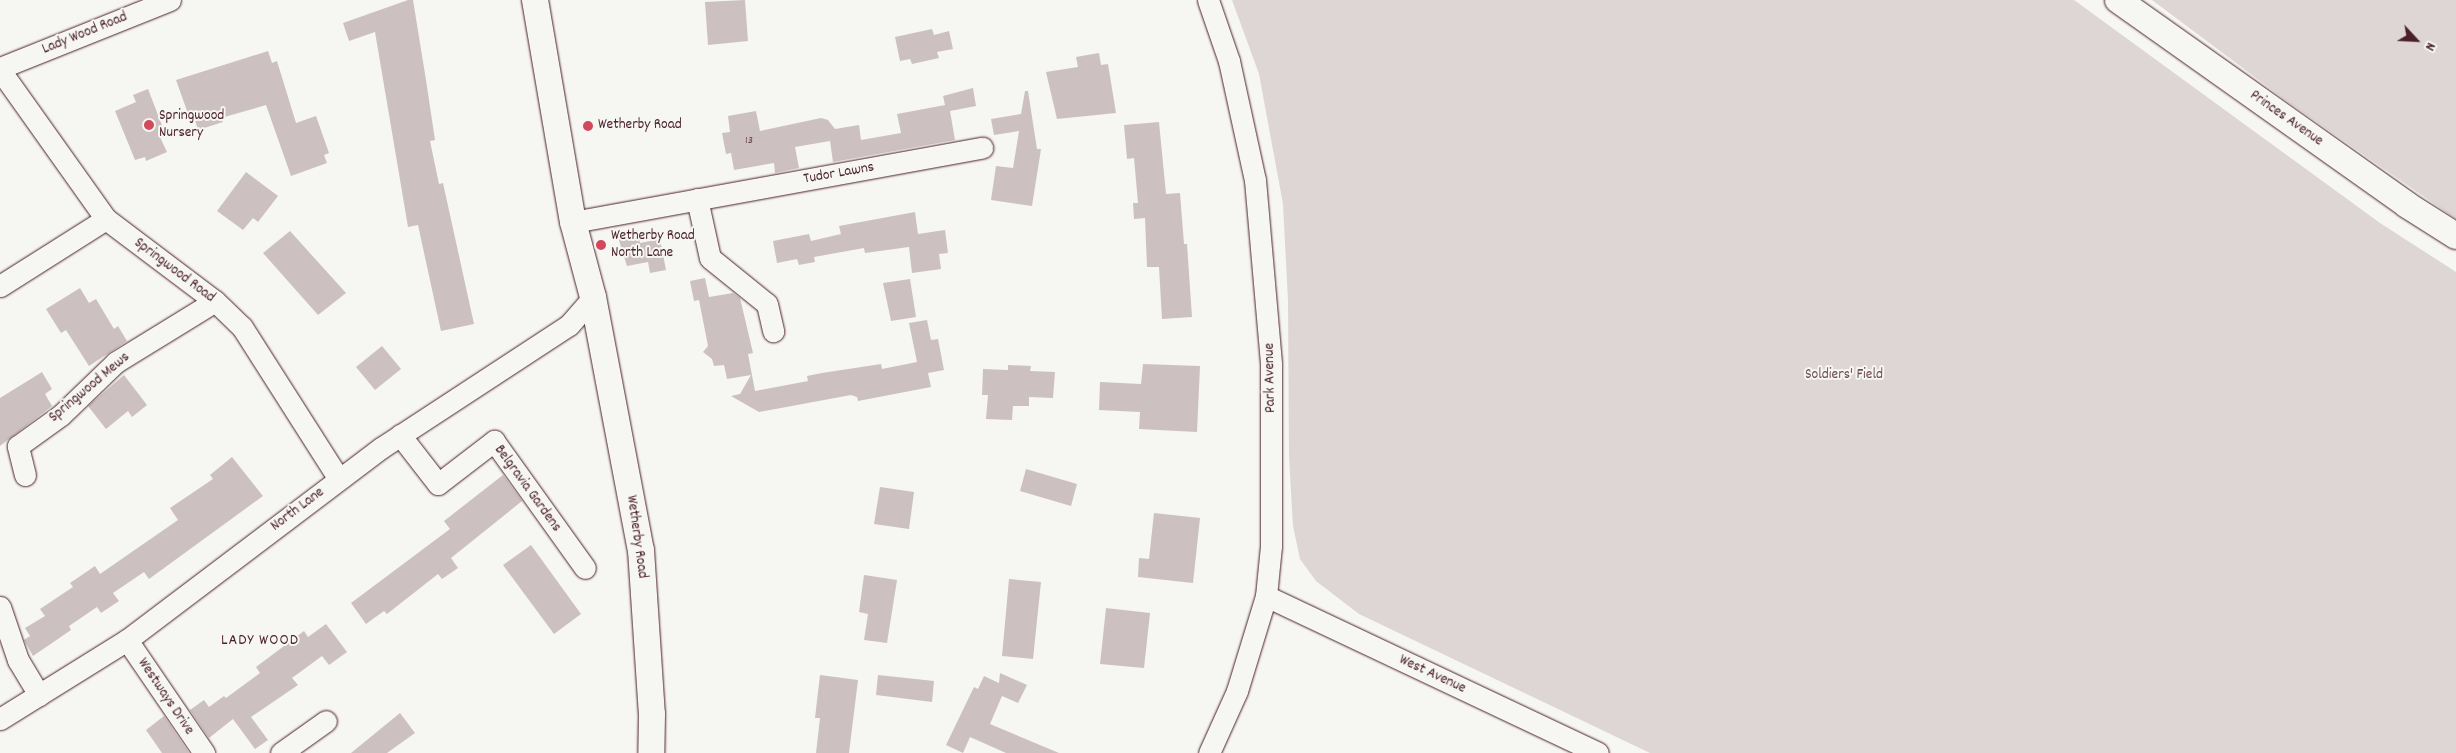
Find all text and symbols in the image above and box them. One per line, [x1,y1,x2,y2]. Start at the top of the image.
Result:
street label: Lady Wood Road [40,9,130,59]
north arrow [2391,15,2441,65]
text: N [2419,39,2440,54]
street label: Princes Avenue [2246,87,2326,151]
place label: Springwood Nursery [159,107,224,142]
place label: Wetherby Road [598,117,682,135]
marker: Springwood Nursery [143,119,155,131]
marker: Wetherby Road [582,120,594,132]
house number: 13 [745,134,753,148]
street label: Tudor Lawns [802,159,876,189]
place label: Wetherby Road North Lane [611,227,695,262]
street label: Springwood Road [130,235,218,307]
marker: Wetherby Road North Lane [595,239,607,251]
street label: Park Avenue [1261,343,1281,413]
street label: Springwood Mews [46,349,134,427]
park label: Soldiers' Field [1805,367,1883,385]
street label: Belgravia Gardens [489,442,565,536]
street label: North Lane [268,484,328,536]
street label: Wetherby Road [621,494,651,580]
district label: LADY WOOD [220,631,300,651]
street label: West Avenue [1396,652,1468,698]
street label: Westways Drive [133,655,197,739]

